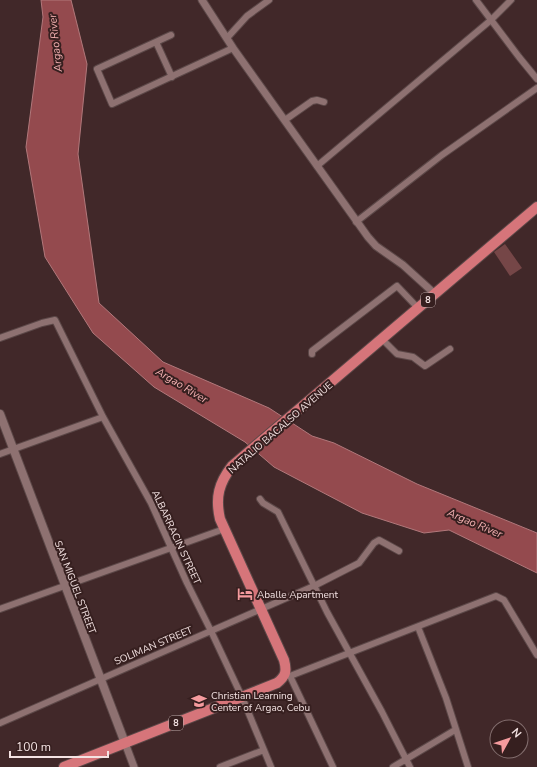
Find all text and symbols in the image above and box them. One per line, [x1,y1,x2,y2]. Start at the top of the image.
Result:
water label: Argao River [45,12,66,74]
road number: 8 [421,293,435,307]
water label: Argao River [152,363,212,407]
street label: NATALIO BACALSO AVENUE [225,378,336,477]
street label: ALBARRACIN STREET [148,488,204,587]
water label: Argao River [444,505,506,542]
street label: SAN MIGUEL STREET [51,539,99,636]
hotel icon: Aballe Apartment [236,585,254,603]
place label: Aballe Apartment [257,588,339,602]
street label: SOLIMAN STREET [112,623,195,669]
place label: Christian Learning Center of Argao, Cebu [211,689,310,715]
school or university icon: Christian Learning Center of Argao, Cebu [190,692,208,710]
road number: 8 [169,716,183,730]
north arrow [489,719,529,759]
text: N [508,725,525,741]
scale bar [10,733,108,759]
text: 100 m [16,739,51,755]

